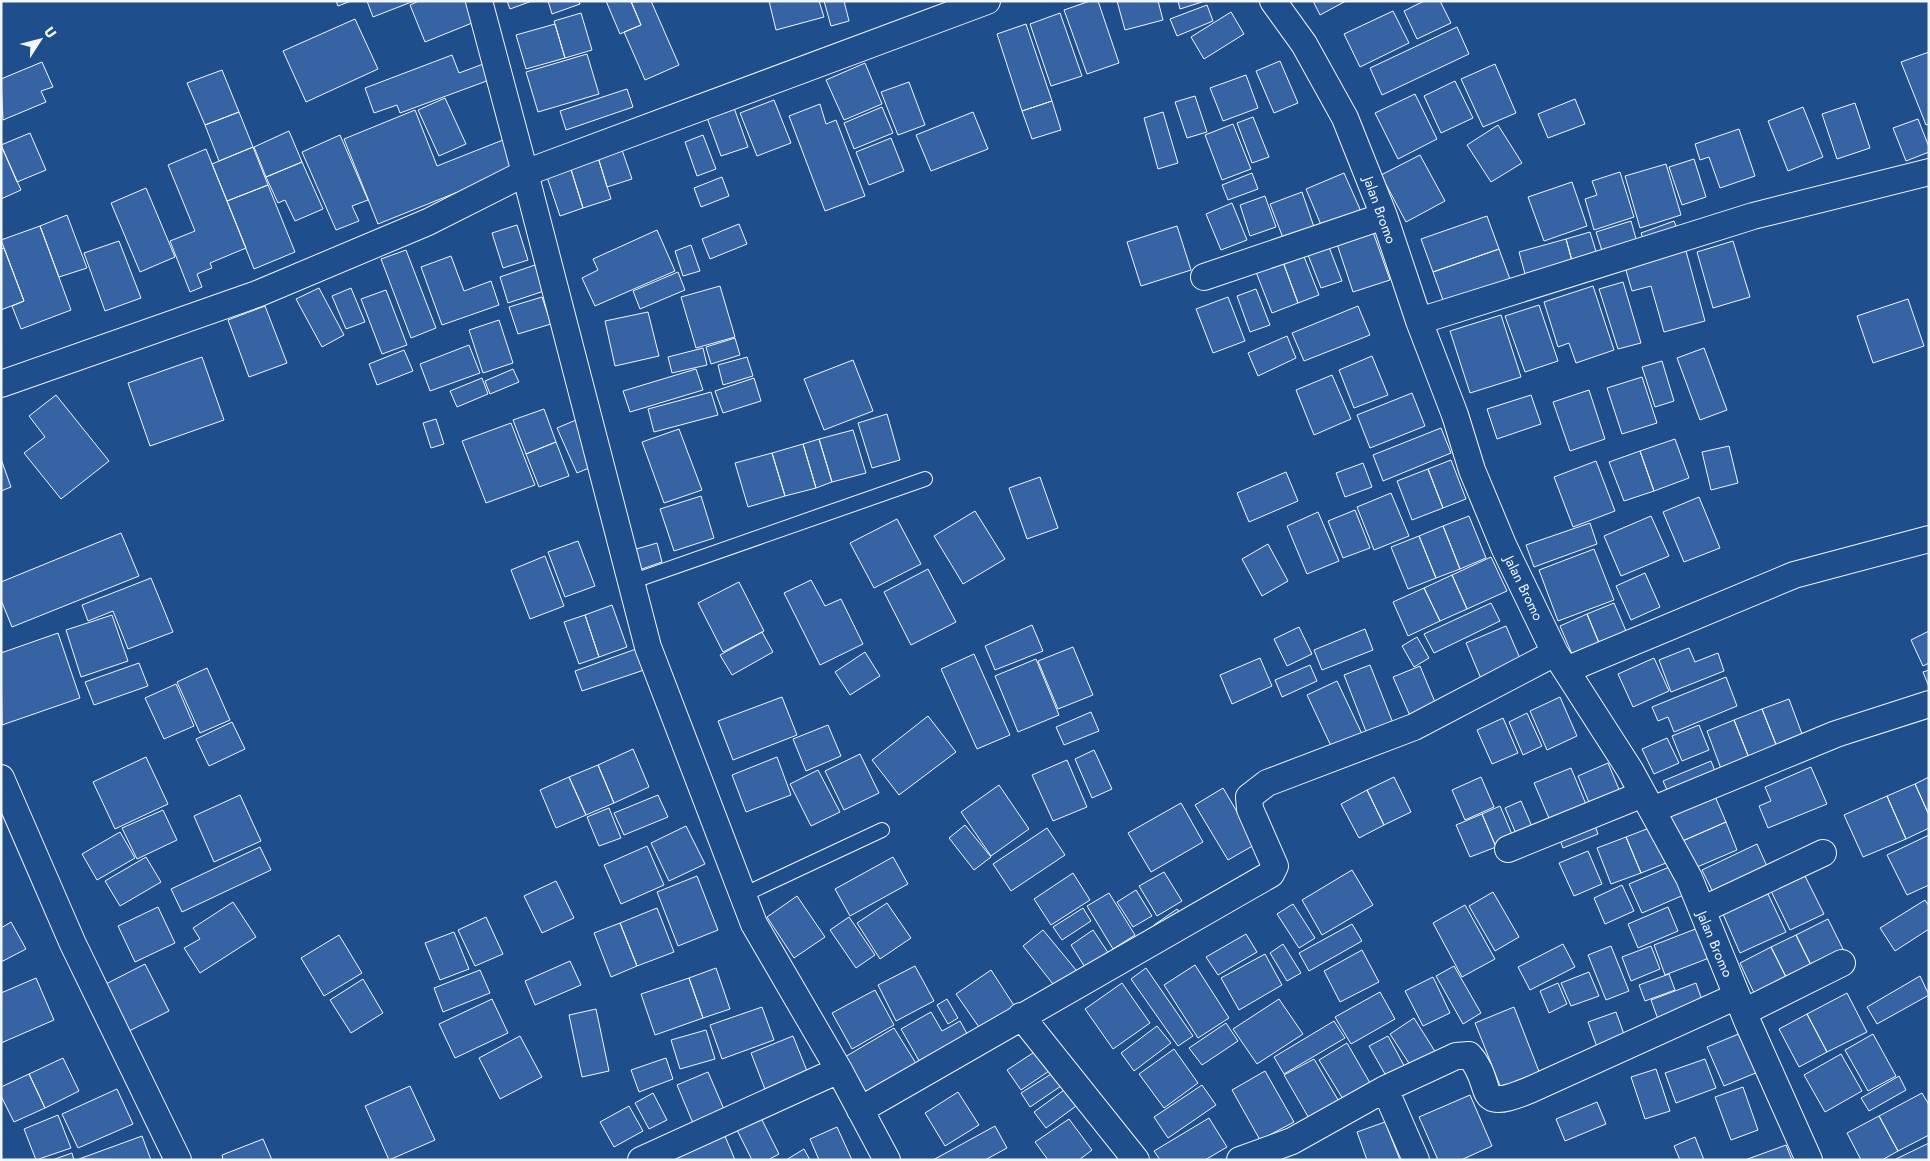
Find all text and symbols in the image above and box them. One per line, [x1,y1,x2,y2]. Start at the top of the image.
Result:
north arrow [15,15,65,65]
text: U [40,23,61,42]
street label: Jalan Bromo [1358,172,1402,247]
street label: Jalan Bromo [1499,550,1549,624]
street label: Jalan Bromo [1691,906,1738,981]

